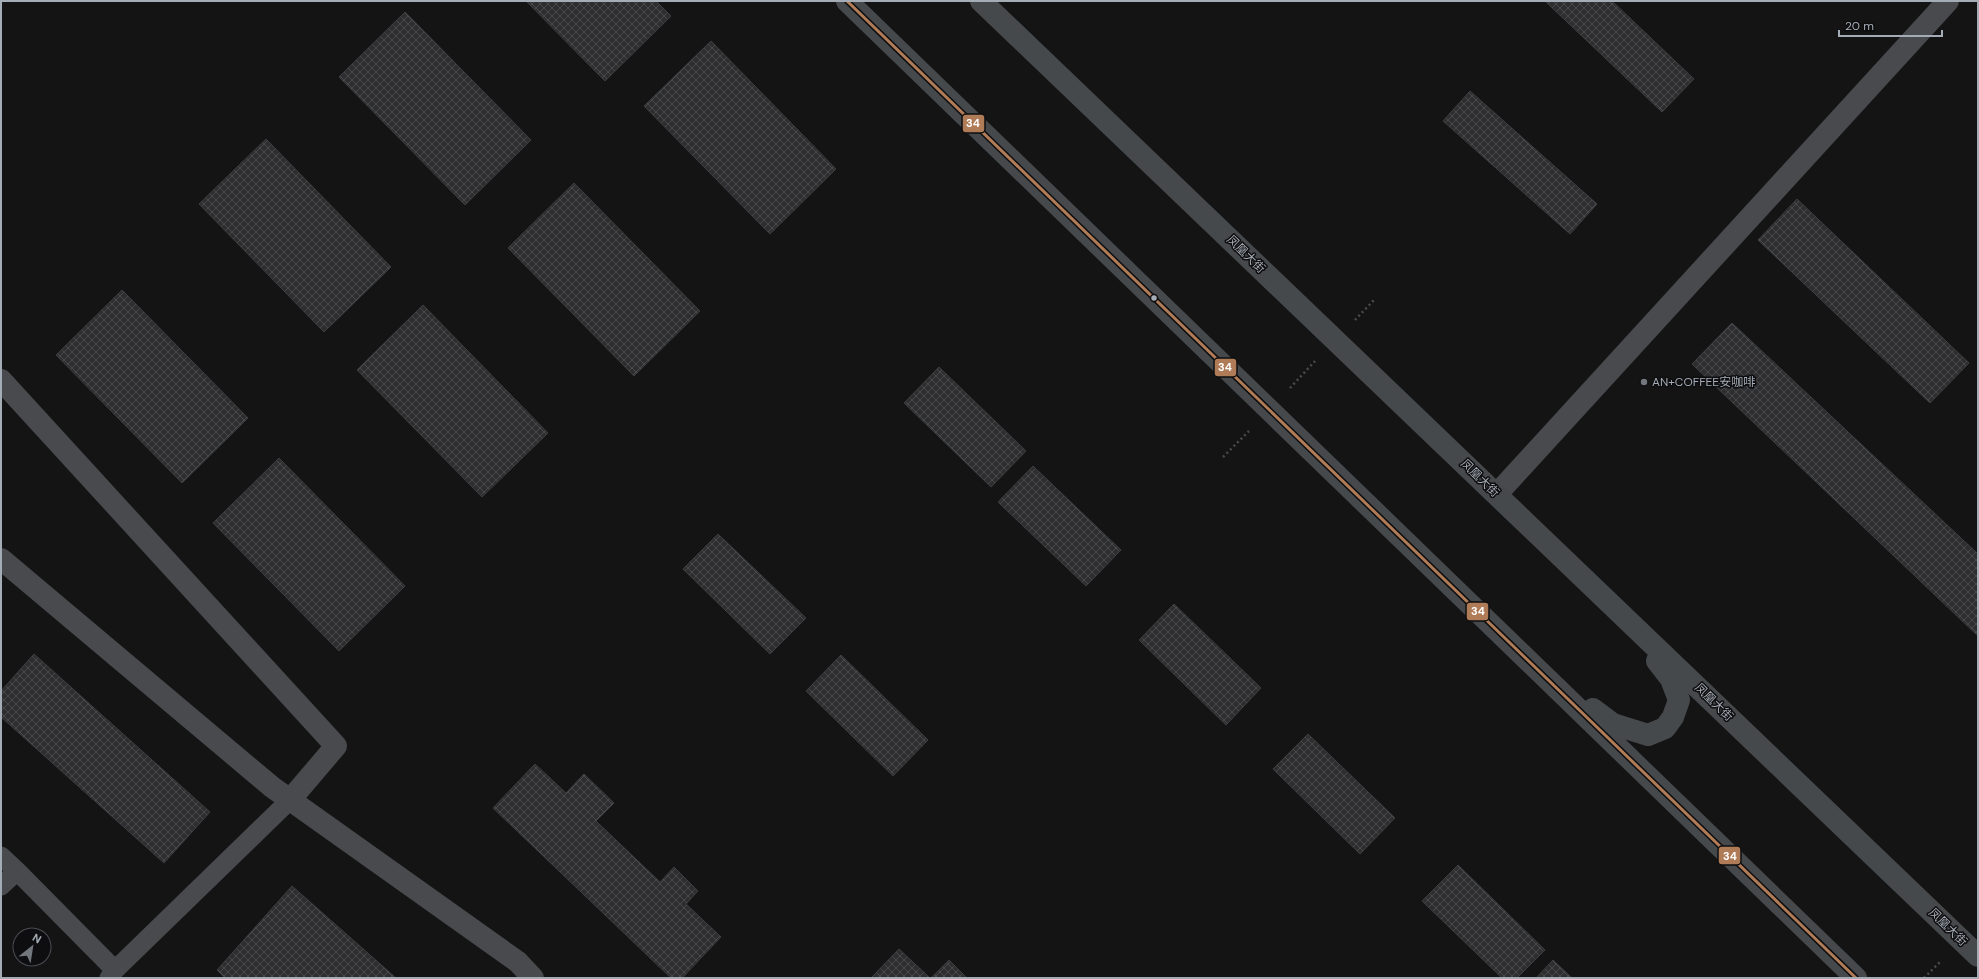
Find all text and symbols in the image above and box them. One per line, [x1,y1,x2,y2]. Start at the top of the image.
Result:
scale bar [1839,12,1942,38]
text: 20 m [1845,18,1874,34]
line badge: 34 [962,114,985,133]
text: 34 [966,116,980,130]
street label: 凤凰大街 [1223,232,1269,276]
unlabelled marker [1149,293,1159,303]
line badge: 34 [1214,358,1237,377]
text: 34 [1218,360,1232,374]
place label: AN+COFFEE安咖啡 [1652,374,1755,390]
marker: AN+COFFEE安咖啡 [1639,377,1649,387]
street label: 凤凰大街 [1457,456,1503,500]
line badge: 34 [1466,602,1489,621]
text: 34 [1471,604,1485,618]
street label: 凤凰大街 [1691,680,1737,724]
line badge: 34 [1718,846,1741,865]
text: 34 [1723,849,1737,863]
street label: 凤凰大街 [1925,905,1971,949]
north arrow [12,927,52,967]
text: N [30,930,44,946]

